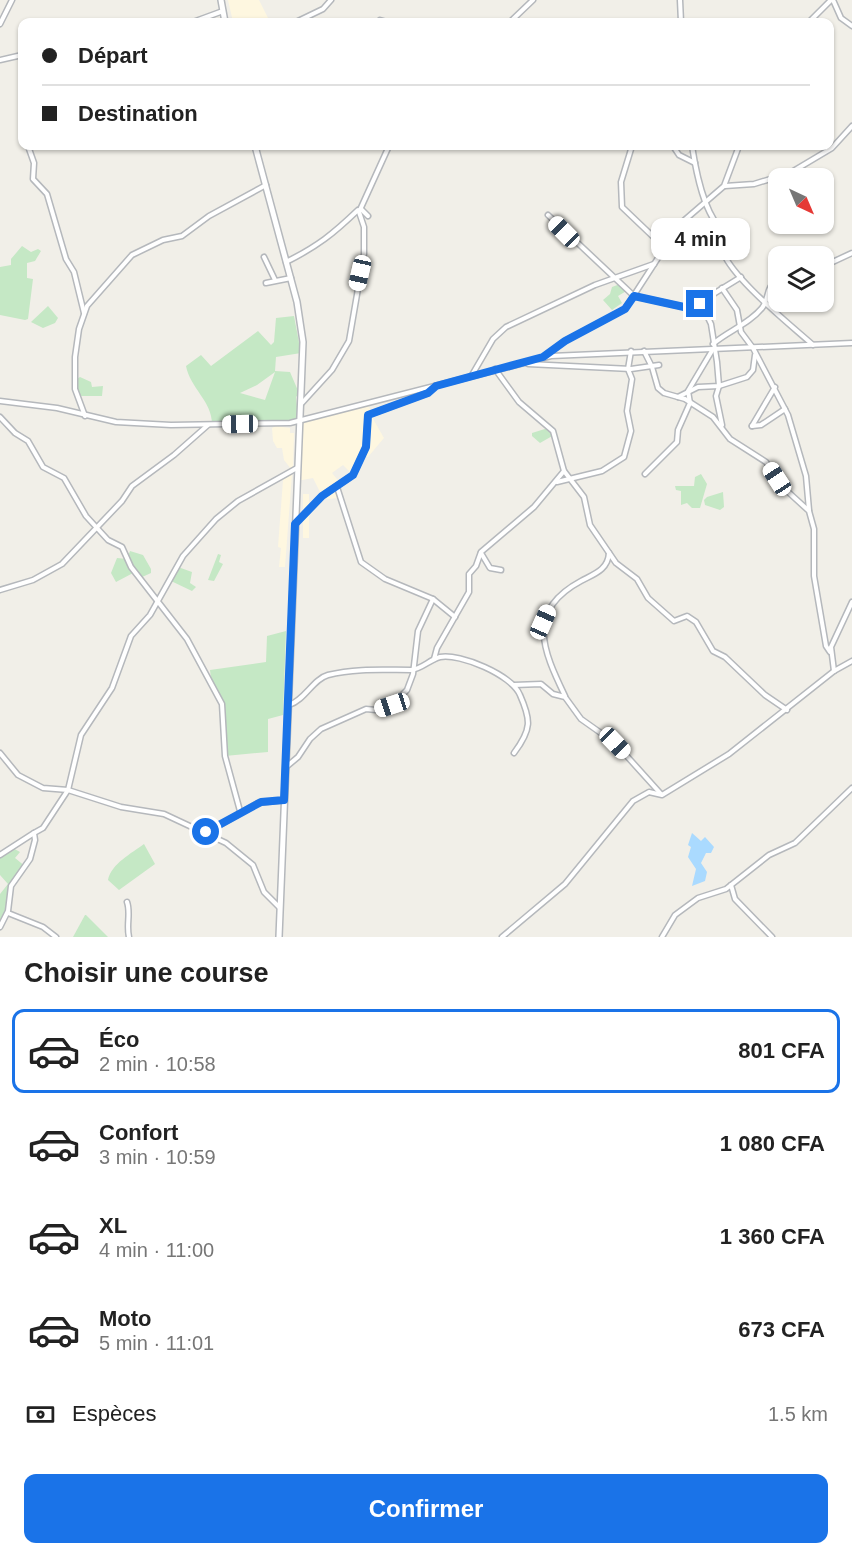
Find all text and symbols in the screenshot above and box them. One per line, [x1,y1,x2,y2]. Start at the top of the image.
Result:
text: Départ [78,43,148,68]
text: Destination [78,101,198,126]
north arrow [768,168,834,234]
map controls [768,168,834,312]
car [545,213,583,251]
callout: 4 min [650,217,750,259]
text: 4 min [674,228,727,250]
button: layers [768,246,834,312]
car [347,253,373,293]
route end [686,290,713,317]
car [222,415,258,433]
car [760,459,794,499]
car [527,602,559,642]
car [372,691,412,719]
car [596,724,634,762]
route start [192,818,219,845]
text: Choisir une course [24,958,269,988]
icon: car [27,1024,81,1078]
text: Éco [99,1027,139,1052]
text: 801 CFA [738,1038,825,1063]
text: 2 min · 10:58 [99,1053,216,1075]
icon: car [27,1117,81,1171]
text: Confort [99,1120,178,1145]
text: 1 080 CFA [720,1131,825,1156]
text: 3 min · 10:59 [99,1146,216,1168]
icon: car [27,1210,81,1264]
text: XL [99,1213,127,1238]
text: 1 360 CFA [720,1224,825,1249]
text: 4 min · 11:00 [99,1239,214,1261]
icon: car [27,1303,81,1357]
text: Moto [99,1306,152,1331]
text: 673 CFA [738,1317,825,1342]
text: 5 min · 11:01 [99,1332,214,1354]
icon: cash [24,1398,57,1431]
text: Espèces [72,1401,156,1426]
text: 1.5 km [768,1403,828,1425]
button: Confirmer [24,1474,828,1543]

